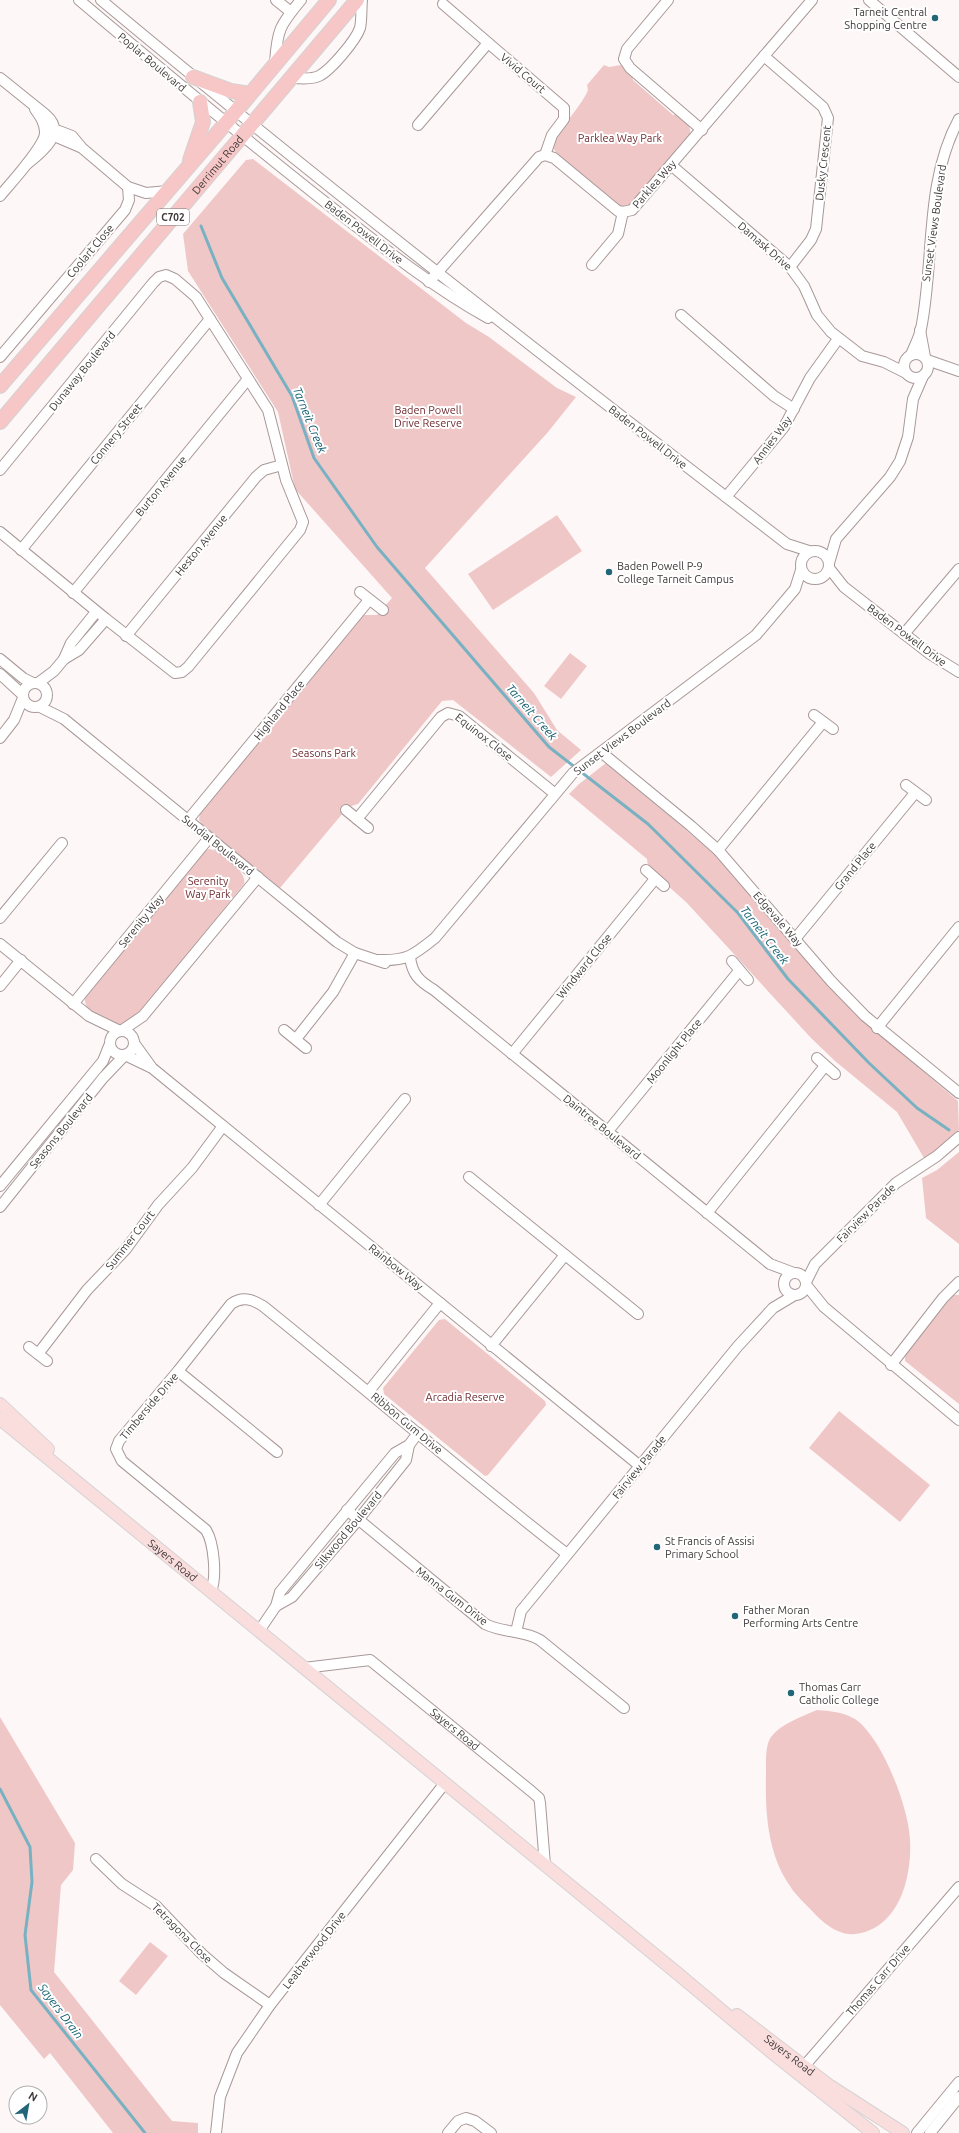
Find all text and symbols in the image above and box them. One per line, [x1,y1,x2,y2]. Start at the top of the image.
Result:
place label: Tarneit Central Shopping Centre [844,6,927,31]
marker: Tarneit Central Shopping Centre [930,13,940,23]
street label: Poplar Boulevard [116,30,188,94]
street label: Vivid Court [498,51,548,96]
street label: Dusky Crescent [813,124,833,201]
park label: Parklea Way Park [578,132,663,144]
street label: Derrimut Road [190,133,246,196]
street label: Parklea Way [630,157,679,211]
street label: Sunset Views Boulevard [920,164,948,282]
street label: Baden Powell Drive [323,198,405,266]
road number: C702 [157,209,189,225]
street label: Damask Drive [736,219,794,273]
street label: Coolart Close [64,222,116,280]
street label: Dunaway Boulevard [46,329,118,413]
water label: Tarneit Creek [291,385,330,456]
street label: Connery Street [88,401,145,467]
street label: Baden Powell Drive [607,403,689,471]
park label: Baden Powell Drive Reserve [394,404,462,429]
street label: Annies Way [750,413,794,466]
street label: Burton Avenue [133,453,189,519]
street label: Heston Avenue [173,512,229,578]
place label: Baden Powell P-9 College Tarneit Campus [617,560,734,585]
marker: Baden Powell P-9 College Tarneit Campus [604,567,614,577]
street label: Baden Powell Drive [865,601,949,669]
street label: Highland Place [251,678,307,742]
water label: Tarneit Creek [504,681,561,743]
street label: Sunset Views Boulevard [571,697,673,777]
street label: Equinox Close [453,711,515,763]
park label: Seasons Park [292,747,357,759]
street label: Sundial Boulevard [180,812,256,878]
street label: Grand Place [832,839,878,893]
park label: Serenity Way Park [185,875,231,900]
street label: Edgevale Way [751,889,805,949]
street label: Serenity Way [116,892,166,950]
water label: Tarneit Creek [738,903,792,967]
street label: Windward Close [554,931,614,1001]
street label: Moonlight Place [644,1016,704,1086]
street label: Seasons Boulevard [27,1091,95,1171]
street label: Daintree Boulevard [561,1092,643,1162]
street label: Fairview Parade [834,1181,898,1245]
street label: Summer Court [103,1208,157,1272]
street label: Rainbow Way [366,1241,426,1293]
street label: Timberside Drive [118,1370,180,1442]
street label: Ribbon Gum Drive [369,1390,445,1456]
park label: Arcadia Reserve [426,1391,504,1403]
street label: Fairview Parade [610,1433,668,1501]
street label: Silkwood Boulevard [312,1489,384,1571]
place label: St Francis of Assisi Primary School [665,1535,754,1560]
street label: Sayers Road [146,1537,199,1584]
marker: St Francis of Assisi Primary School [652,1542,662,1552]
street label: Manna Gum Drive [414,1564,490,1628]
place label: Father Moran Performing Arts Centre [743,1604,858,1629]
marker: Father Moran Performing Arts Centre [730,1611,740,1621]
place label: Thomas Carr Catholic College [799,1681,879,1706]
marker: Thomas Carr Catholic College [786,1688,796,1698]
street label: Sayers Road [428,1706,482,1753]
street label: Tetragona Close [150,1901,214,1965]
street label: Leatherwood Drive [280,1909,348,1991]
street label: Thomas Carr Drive [844,1942,912,2018]
water label: Sayers Drain [35,1980,86,2041]
street label: Sayers Road [762,2032,817,2078]
north arrow [8,2085,48,2125]
text: N [27,2089,40,2104]

